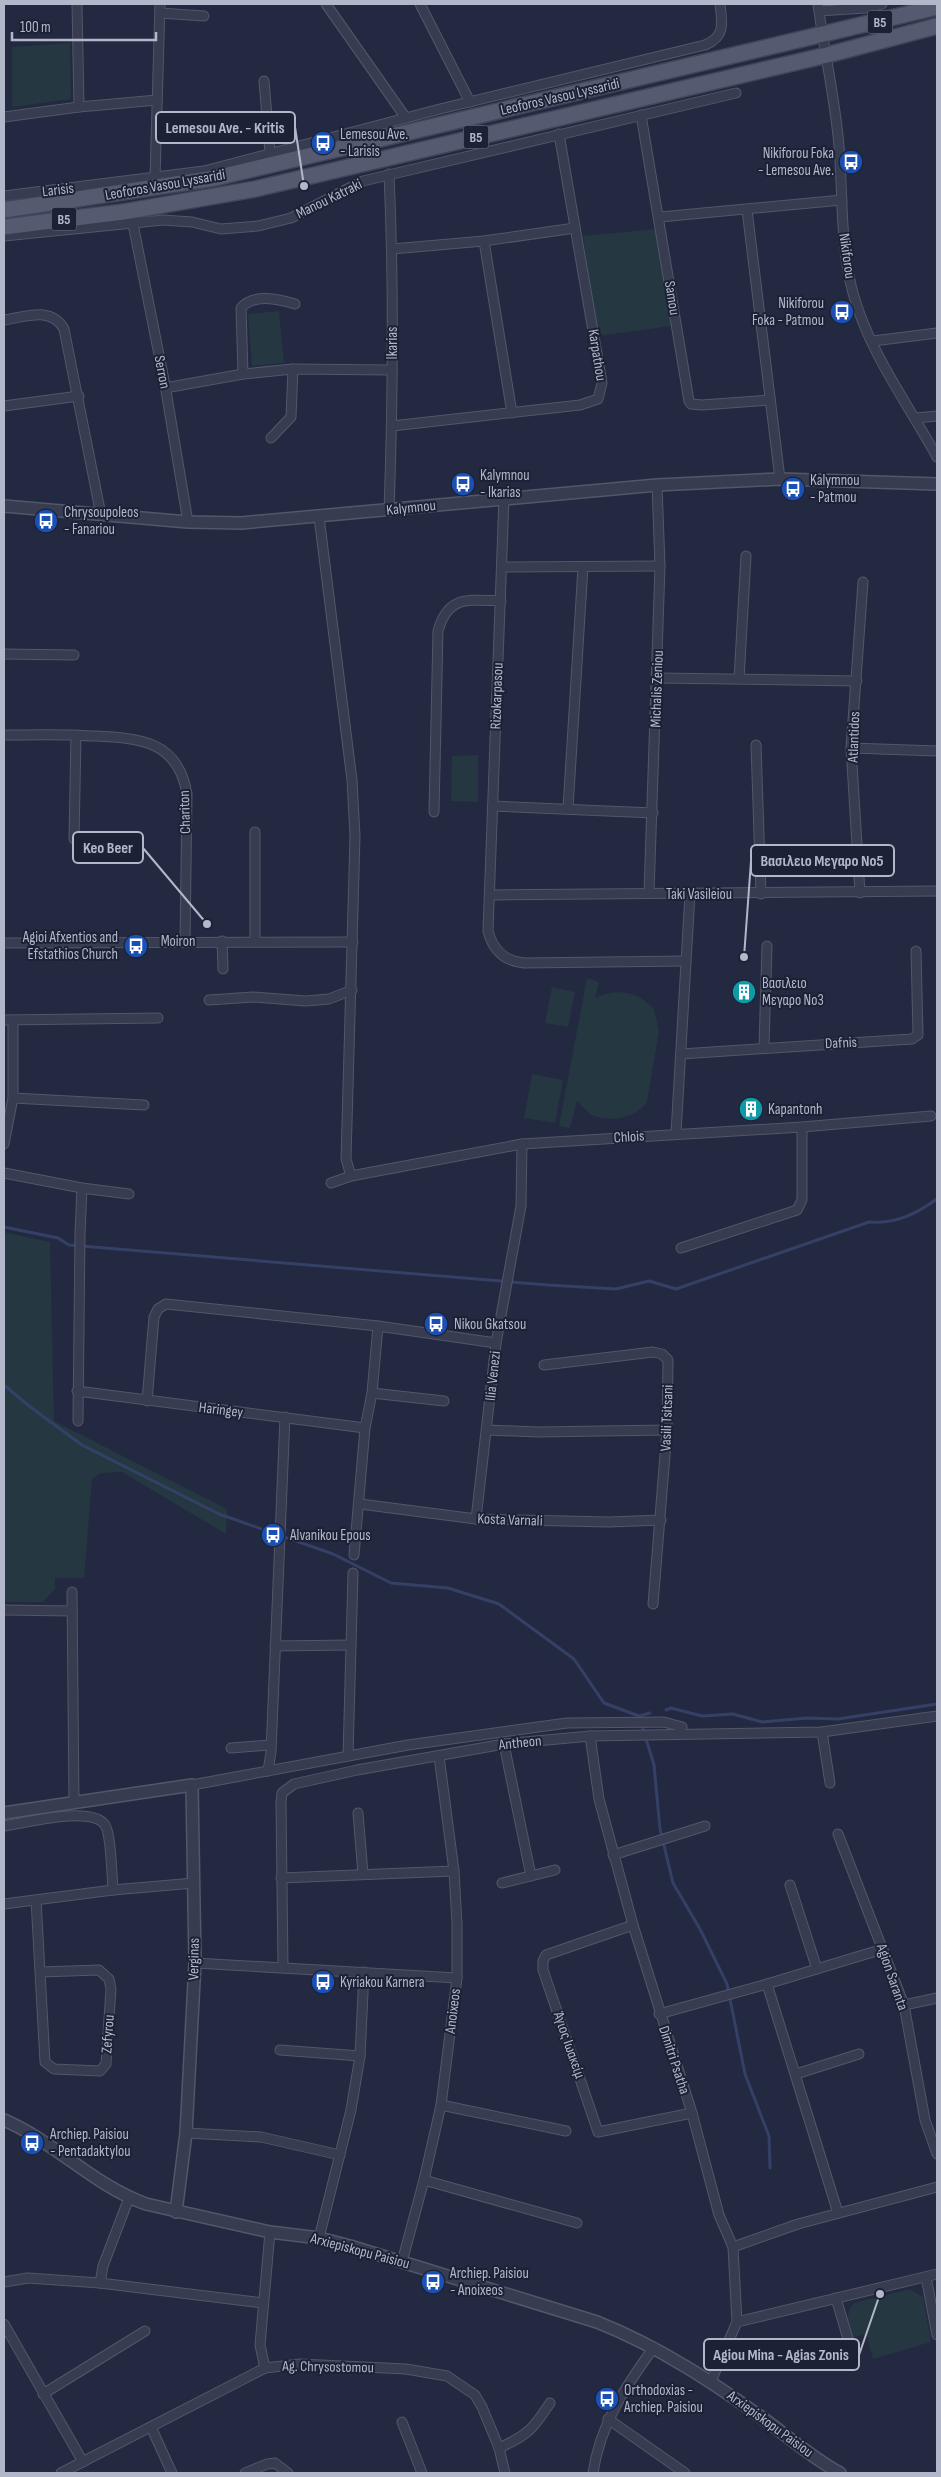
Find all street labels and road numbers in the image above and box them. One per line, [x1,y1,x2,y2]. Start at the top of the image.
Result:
road number: B5 [868,11,892,34]
street label: Leoforos Vasou Lyssaridi [499,74,622,120]
road number: B5 [464,125,488,148]
street label: Leoforos Vasou Lyssaridi [103,165,227,205]
street label: Manou Katraki [293,175,365,223]
street label: Larisis [41,179,75,201]
road number: B5 [52,208,76,230]
street label: Nikiforou [834,232,860,280]
street label: Samou [660,280,684,316]
street label: Ikarias [383,327,402,359]
street label: Karpathou [584,328,610,382]
street label: Serron [149,354,175,390]
street label: Kalymnou [385,496,437,520]
street label: Michalis Zeniou [646,650,668,728]
street label: Rizokarpasou [486,662,508,730]
street label: Atlantidos [844,711,864,764]
street label: Chariton [175,790,195,834]
street label: Taki Vasileiou [666,885,732,904]
street label: Moiron [161,932,195,951]
street label: Dafnis [825,1033,857,1053]
street label: Chlois [613,1126,645,1148]
street label: Ilia Venezi [481,1350,505,1402]
street label: Vasili Tsitsani [656,1384,678,1452]
street label: Haringey [198,1398,244,1422]
street label: Kosta Varnali [477,1509,543,1531]
street label: Antheon [497,1731,542,1755]
street label: Verginas [184,1938,204,1980]
street label: Agion Saranta [871,1940,912,2013]
street label: Anoixeos [441,1987,465,2036]
street label: Άγιος Ιωακείμ [549,2009,589,2082]
street label: Zefyrou [97,2014,119,2054]
street label: Dimitri Psatha [654,2023,694,2097]
street label: Arxiepiskopu Paisiou [307,2228,412,2273]
street label: Ag. Chrysostomou [281,2357,374,2377]
street label: Arxiepiskopu Paisiou [722,2386,817,2462]

